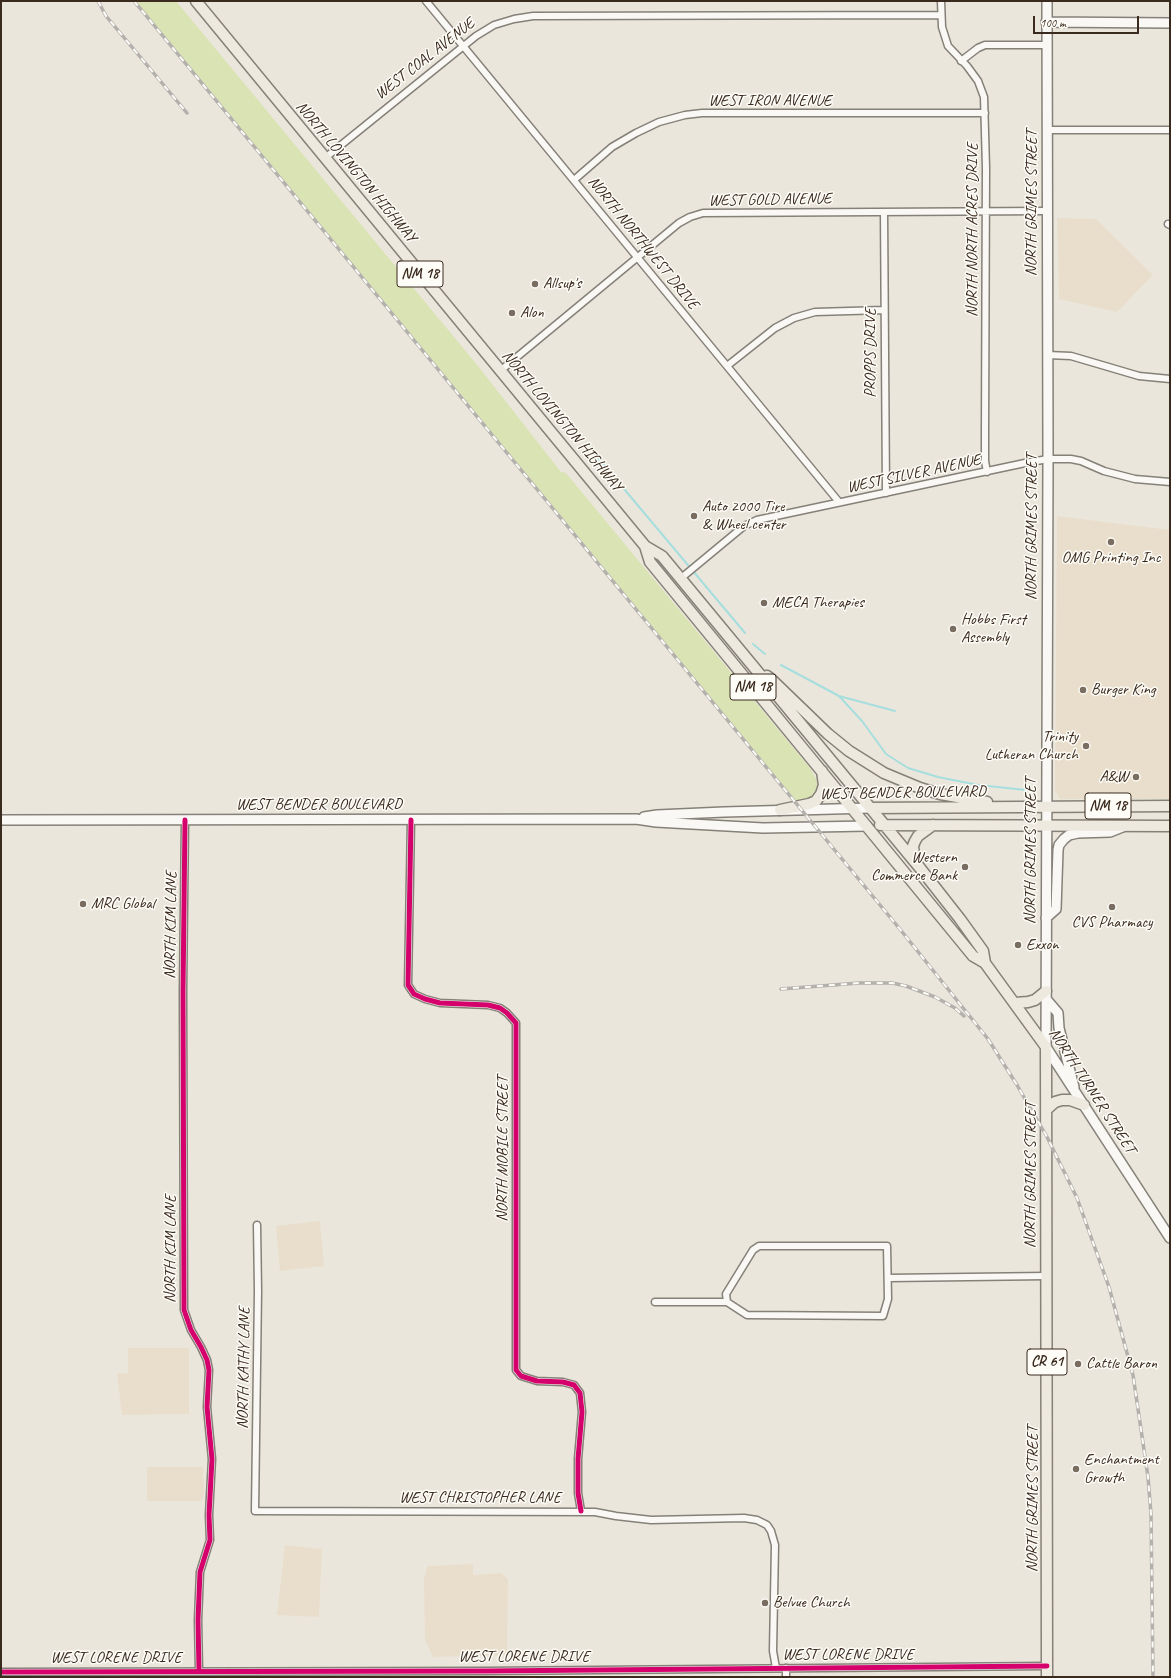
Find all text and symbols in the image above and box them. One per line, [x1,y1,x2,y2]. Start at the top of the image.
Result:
scale bar [1035,8,1141,34]
street label: WEST COAL AVENUE [371,14,479,104]
text: 100 m [1040,15,1066,31]
street label: WEST IRON AVENUE [709,91,831,111]
street label: NORTH LOVINGTON HIGHWAY [291,98,421,246]
street label: NORTH GRIMES STREET [1022,130,1042,276]
street label: NORTH NORTH ACRES DRIVE [963,143,983,317]
street label: NORTH NORTHWEST DRIVE [583,173,703,313]
street label: WEST GOLD AVENUE [708,189,832,211]
road number: NM 18 [397,261,443,287]
place label: Allsup's [543,274,581,294]
marker: Allsup's [530,279,540,289]
place label: Alon [520,303,544,323]
marker: Alon [507,308,517,318]
street label: PROPPS DRIVE [861,308,881,398]
street label: NORTH LOVINGTON HIGHWAY [497,347,627,495]
street label: WEST SILVER AVENUE [845,450,983,498]
street label: NORTH GRIMES STREET [1022,454,1042,600]
place label: Auto 2000 Tire & Wheel center [702,497,786,535]
marker: Auto 2000 Tire & Wheel center [689,511,699,521]
marker: OMG Printing Inc [1106,537,1116,547]
place label: OMG Printing Inc [1062,548,1160,568]
place label: MECA Therapies [772,593,864,613]
marker: MECA Therapies [759,598,769,608]
place label: Hobbs First Assembly [961,610,1026,648]
marker: Hobbs First Assembly [948,624,958,634]
road number: NM 18 [730,674,776,700]
place label: Burger King [1091,680,1156,700]
marker: Burger King [1078,685,1088,695]
place label: Trinity Lutheran Church [985,727,1078,765]
marker: Trinity Lutheran Church [1081,741,1091,751]
place label: A&W [1099,767,1128,787]
marker: A&W [1131,772,1141,782]
street label: NORTH GRIMES STREET [1021,778,1041,924]
street label: WEST BENDER BOULEVARD [820,782,986,804]
road number: NM 18 [1085,793,1131,819]
street label: WEST BENDER BOULEVARD [236,795,402,815]
place label: Western Commerce Bank [871,848,957,886]
marker: Western Commerce Bank [960,862,970,872]
street label: NORTH KIM LANE [160,871,182,979]
place label: MRC Global [91,894,154,914]
marker: MRC Global [78,899,88,909]
marker: CVS Pharmacy [1107,902,1117,912]
place label: CVS Pharmacy [1071,913,1153,933]
place label: Exxon [1026,935,1058,955]
marker: Exxon [1013,940,1023,950]
street label: NORTH TURNER STREET [1044,1025,1140,1157]
street label: NORTH MOBILE STREET [493,1076,513,1222]
street label: NORTH GRIMES STREET [1021,1102,1041,1248]
street label: NORTH KIM LANE [161,1195,181,1303]
street label: NORTH KATHY LANE [233,1307,255,1429]
road number: CR 61 [1027,1349,1067,1375]
place label: Cattle Baron [1086,1354,1157,1374]
marker: Cattle Baron [1073,1359,1083,1369]
street label: NORTH GRIMES STREET [1023,1426,1043,1572]
place label: Enchantment Growth [1084,1450,1159,1488]
marker: Enchantment Growth [1071,1464,1081,1474]
street label: WEST CHRISTOPHER LANE [399,1488,561,1508]
place label: Belvue Church [773,1593,850,1613]
marker: Belvue Church [760,1598,770,1608]
street label: WEST LORENE DRIVE [783,1645,913,1665]
street label: WEST LORENE DRIVE [459,1647,589,1667]
street label: WEST LORENE DRIVE [51,1648,181,1668]

